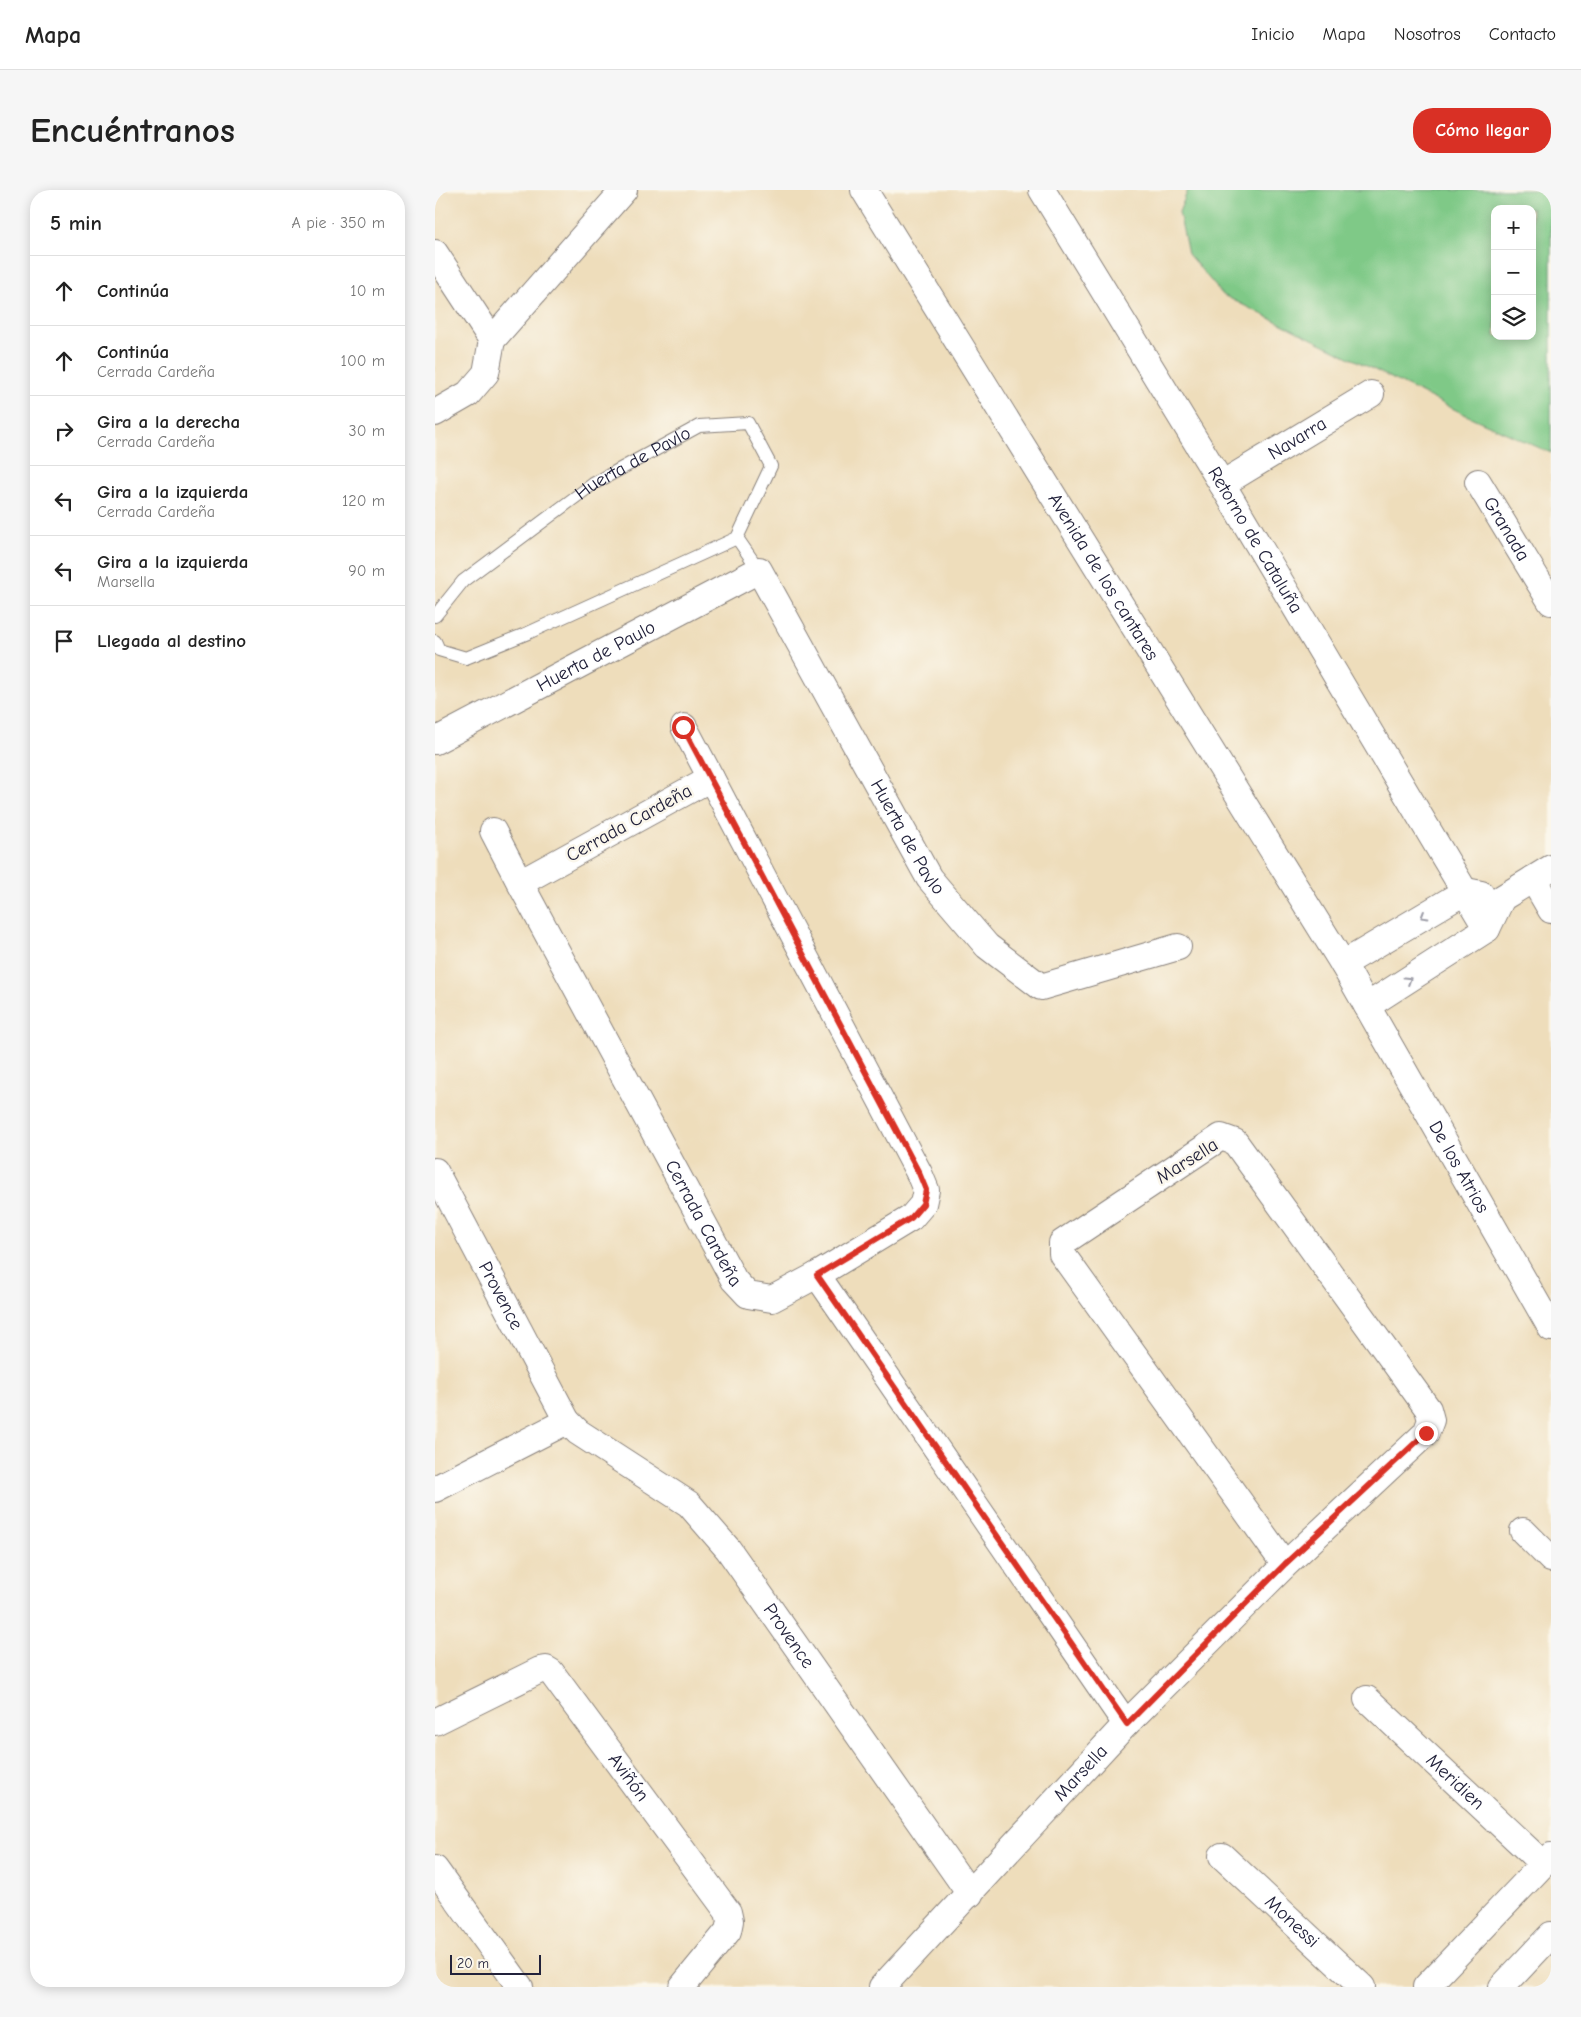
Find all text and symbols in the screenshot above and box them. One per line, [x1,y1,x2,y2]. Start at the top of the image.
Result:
text: Mapa [25,21,81,49]
text: Inicio [1251,24,1295,45]
text: Mapa [1323,24,1366,45]
text: Nosotros [1394,24,1461,45]
text: Contacto [1489,24,1556,45]
button: Cómo llegar [1413,108,1551,153]
text: Encuéntranos [30,110,235,151]
map controls [1491,205,1536,340]
button: + [1491,205,1536,250]
text: 5 min [50,211,102,235]
text: A pie · 350 m [292,214,385,232]
button: − [1491,250,1536,295]
icon: ahead [50,277,78,305]
text: Continúa [97,280,169,302]
text: 10 m [350,282,385,300]
button: layers [1491,295,1536,340]
text: Continúa [97,341,169,363]
icon: ahead [50,347,78,375]
text: 100 m [341,352,385,370]
text: Cerrada Cardeña [97,363,215,381]
text: Gira a la derecha [97,411,240,433]
street label: Navarra [1264,412,1331,465]
icon: right [50,417,78,445]
text: 30 m [349,422,385,440]
street label: Huerta de Pavlo [571,422,695,505]
text: Cerrada Cardeña [97,433,215,451]
street label: Retorno de Cataluña [1203,463,1307,617]
text: Gira a la izquierda [97,481,248,503]
icon: left [50,487,78,515]
street label: Avenida de los cantares [1043,489,1163,665]
text: 120 m [342,492,385,510]
street label: Granada [1479,493,1534,565]
text: Cerrada Cardeña [97,503,215,521]
text: Gira a la izquierda [97,551,248,573]
icon: left [50,557,78,585]
text: 90 m [348,562,385,580]
text: Marsella [97,573,155,591]
street label: Huerta de Paulo [533,616,659,696]
icon: arrive [50,627,78,655]
text: Llegada al destino [97,630,246,652]
route start [672,716,695,739]
street label: Huerta de Pavlo [866,776,949,899]
street label: Cerrada Cardeña [562,779,696,867]
one-way arrow [1420,909,1429,919]
one-way arrow [1402,976,1411,986]
street label: De los Atrios [1424,1117,1494,1217]
street label: Marsella [1152,1133,1222,1189]
street label: Cerrada Cardeña [660,1156,746,1292]
street label: Provence [474,1258,528,1334]
route end [1415,1422,1438,1445]
street label: Provence [759,1599,819,1672]
street label: Marsella [1049,1740,1112,1806]
street label: Aviñón [604,1749,654,1806]
street label: Meridien [1422,1749,1489,1814]
street label: Monessi [1260,1891,1324,1952]
scale bar [450,1952,541,1975]
text: 20 m [457,1955,489,1972]

